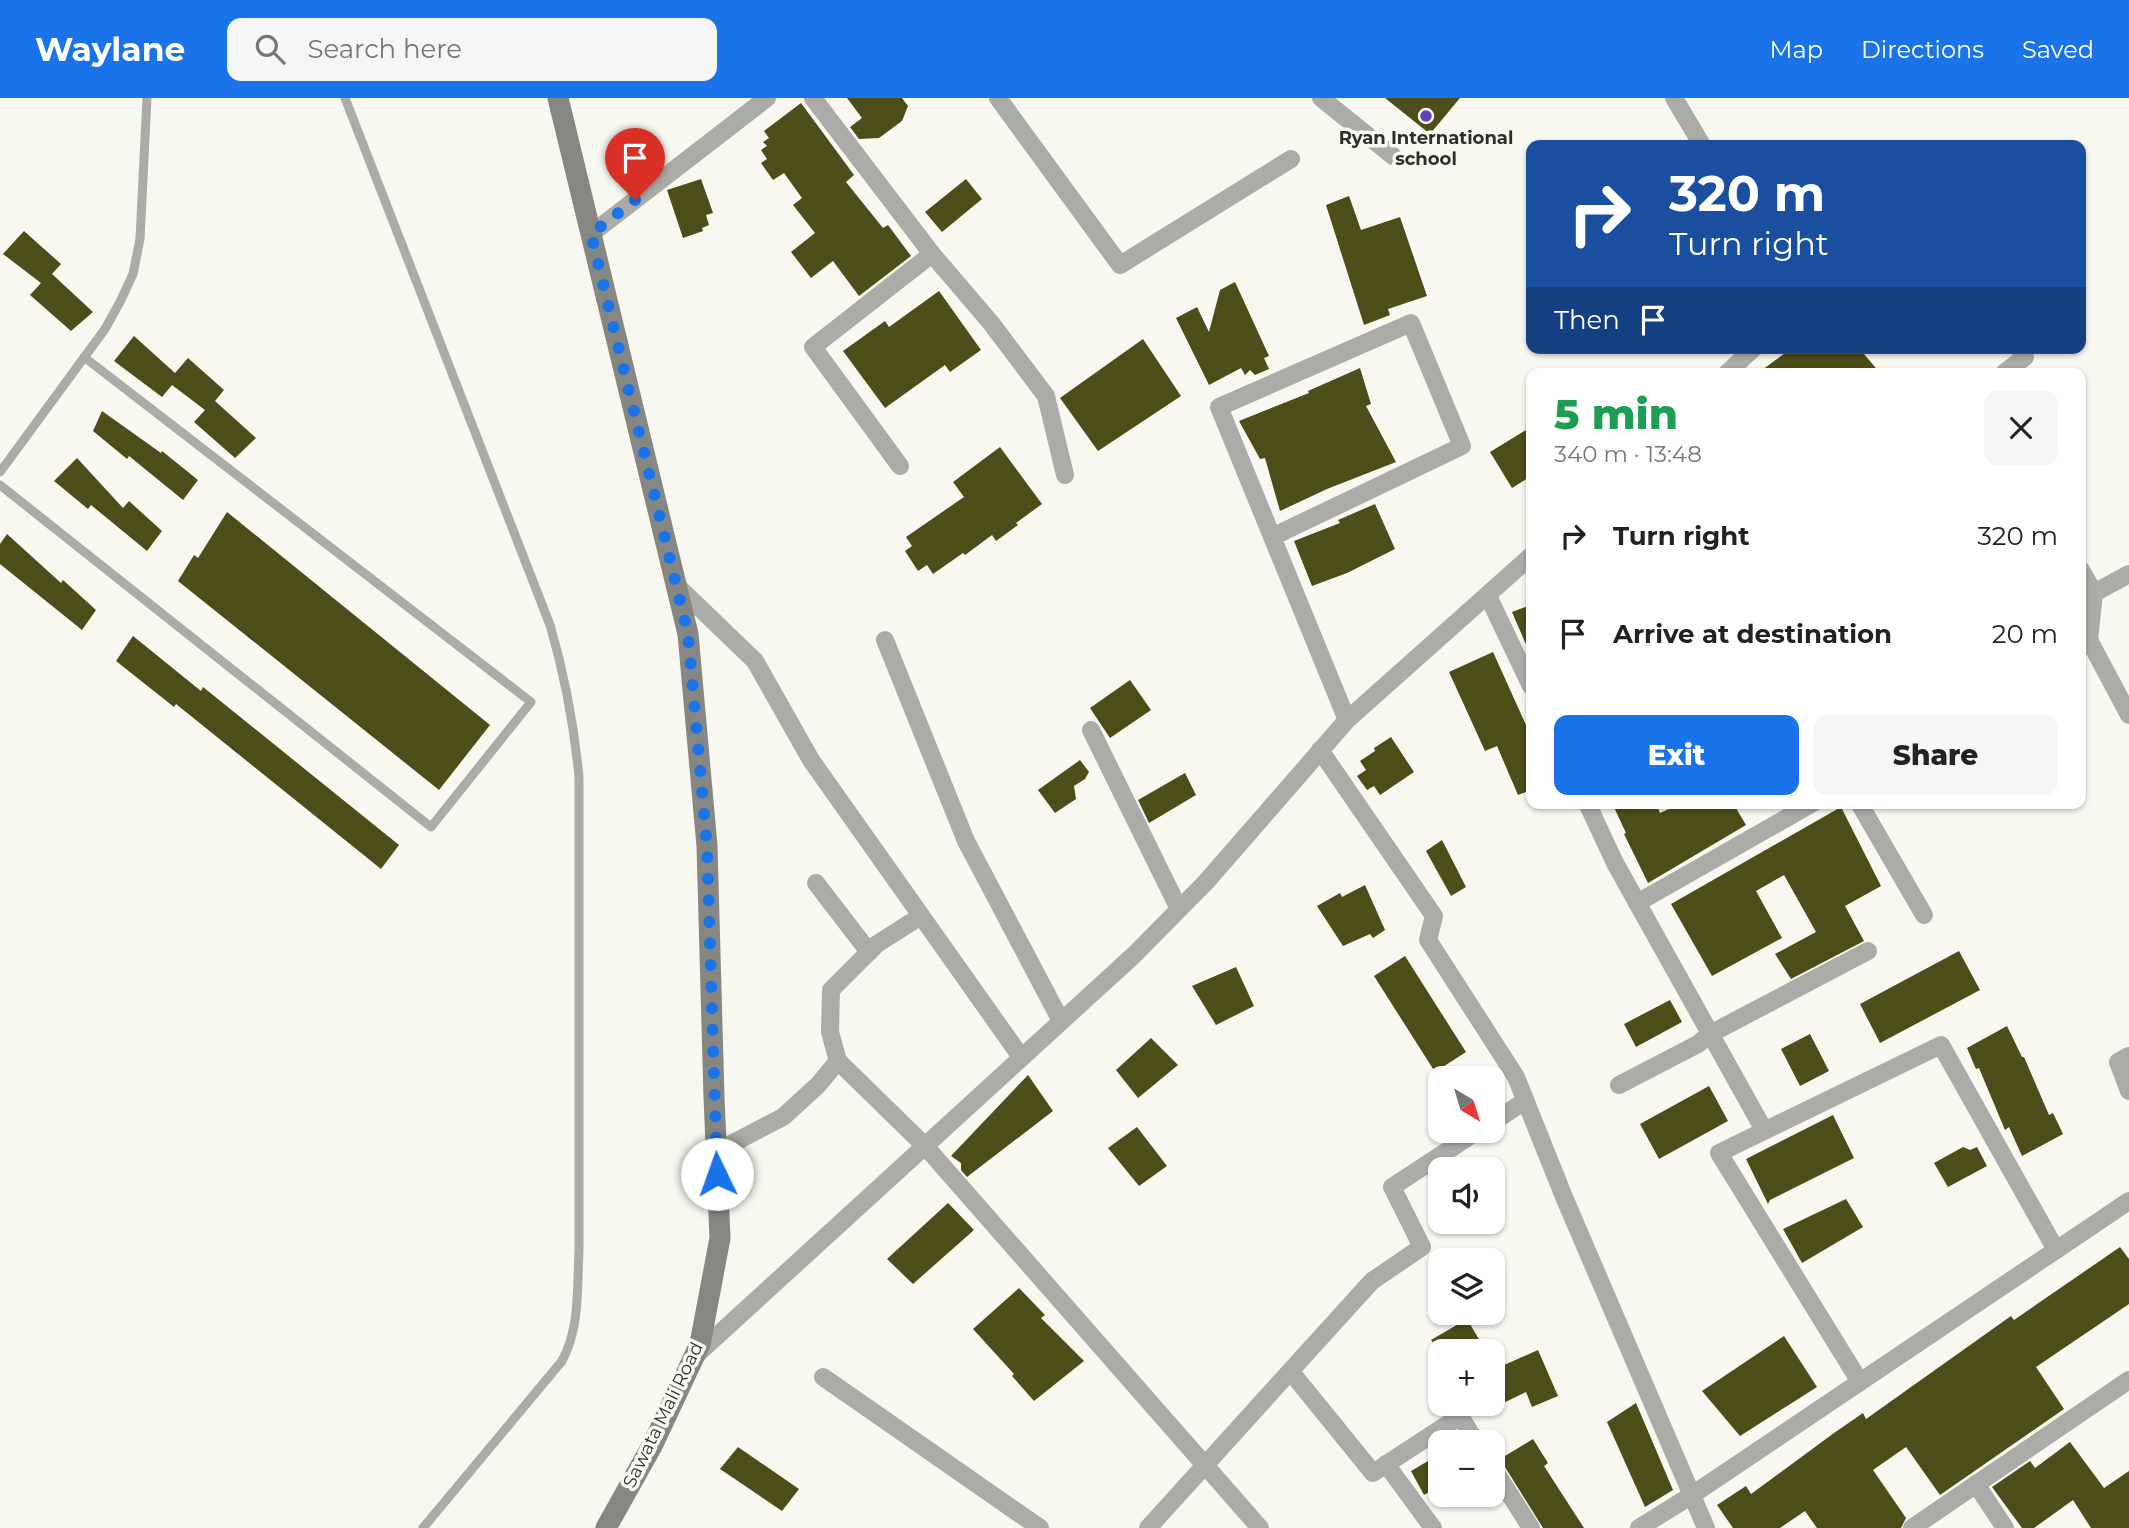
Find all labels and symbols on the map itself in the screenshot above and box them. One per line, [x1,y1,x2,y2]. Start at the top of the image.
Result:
marker: Ryan International school [1418,108,1434,124]
place label: Ryan International school [1339,127,1513,170]
pin [605,128,665,200]
north arrow [1428,1066,1505,1143]
position arrow [680,1137,754,1211]
street label: Sawata Mali Road [618,1339,708,1491]

